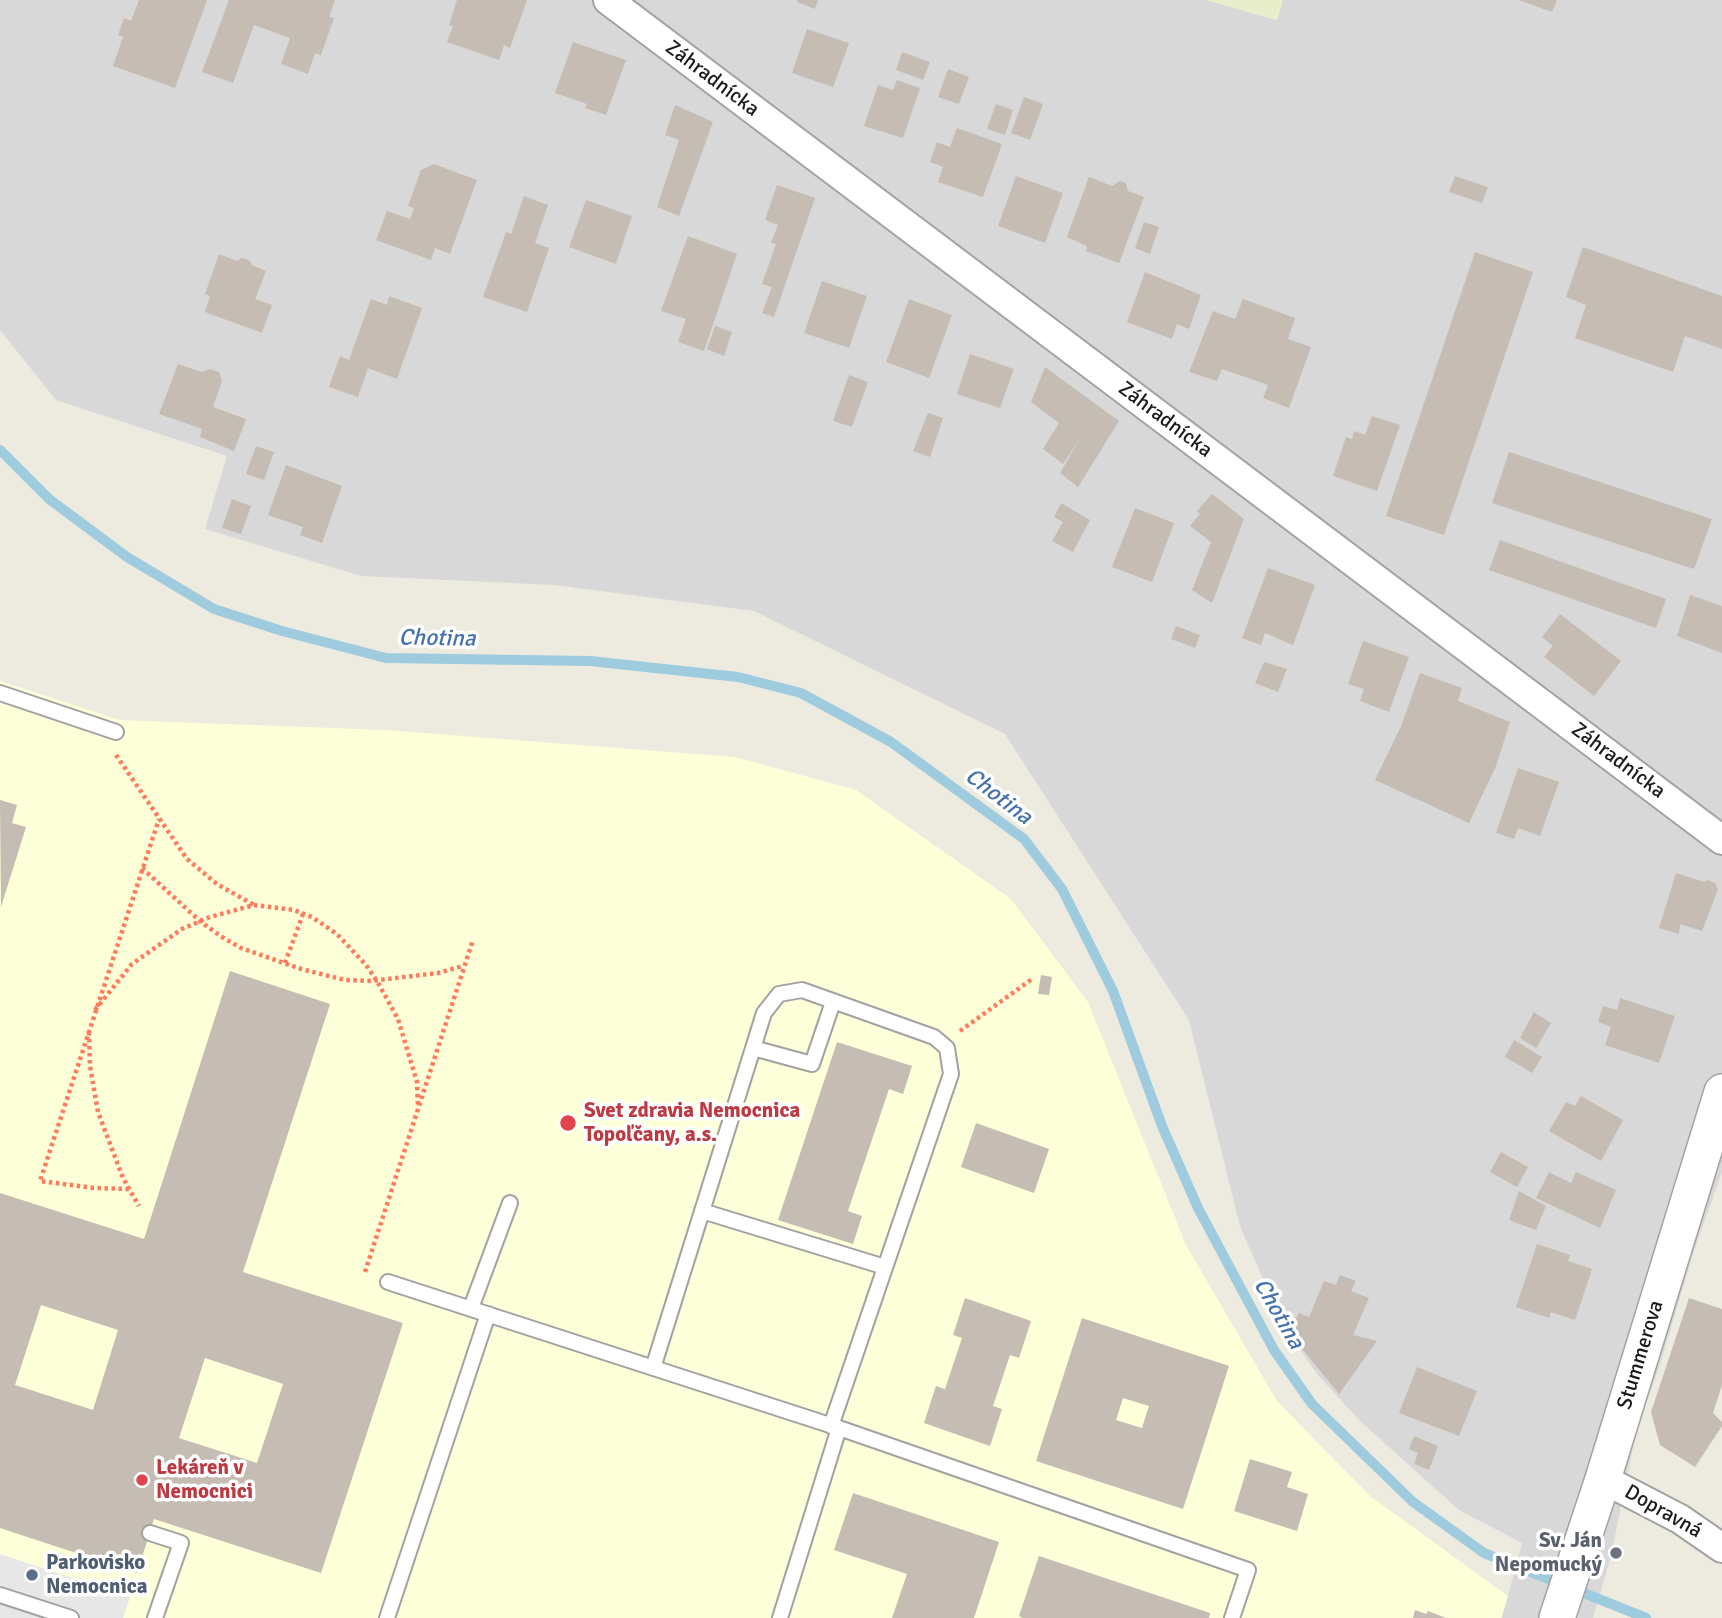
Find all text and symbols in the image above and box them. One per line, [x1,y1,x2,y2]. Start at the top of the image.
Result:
street label: Záhradnícka [660,36,764,122]
street label: Záhradnícka [1113,377,1217,463]
water label: Chotina [398,625,476,653]
street label: Záhradnícka [1566,718,1670,804]
water label: Chotina [959,763,1037,831]
place label: Svet zdravia Nemocnica Topoľčany, a.s. [584,1098,800,1148]
marker: Svet zdravia Nemocnica Topoľčany, a.s. [558,1113,578,1133]
water label: Chotina [1247,1274,1309,1354]
street label: Stummerova [1612,1297,1670,1413]
place label: Lekáreň v Nemocnici [156,1455,253,1505]
marker: Lekáreň v Nemocnici [134,1472,150,1488]
street label: Dopravná [1620,1480,1706,1544]
place label: Sv. Ján Nepomucký [1495,1528,1602,1578]
marker: Sv. Ján Nepomucký [1608,1545,1624,1561]
place label: Parkovisko Nemocnica [46,1550,147,1600]
marker: Parkovisko Nemocnica [24,1567,40,1583]

